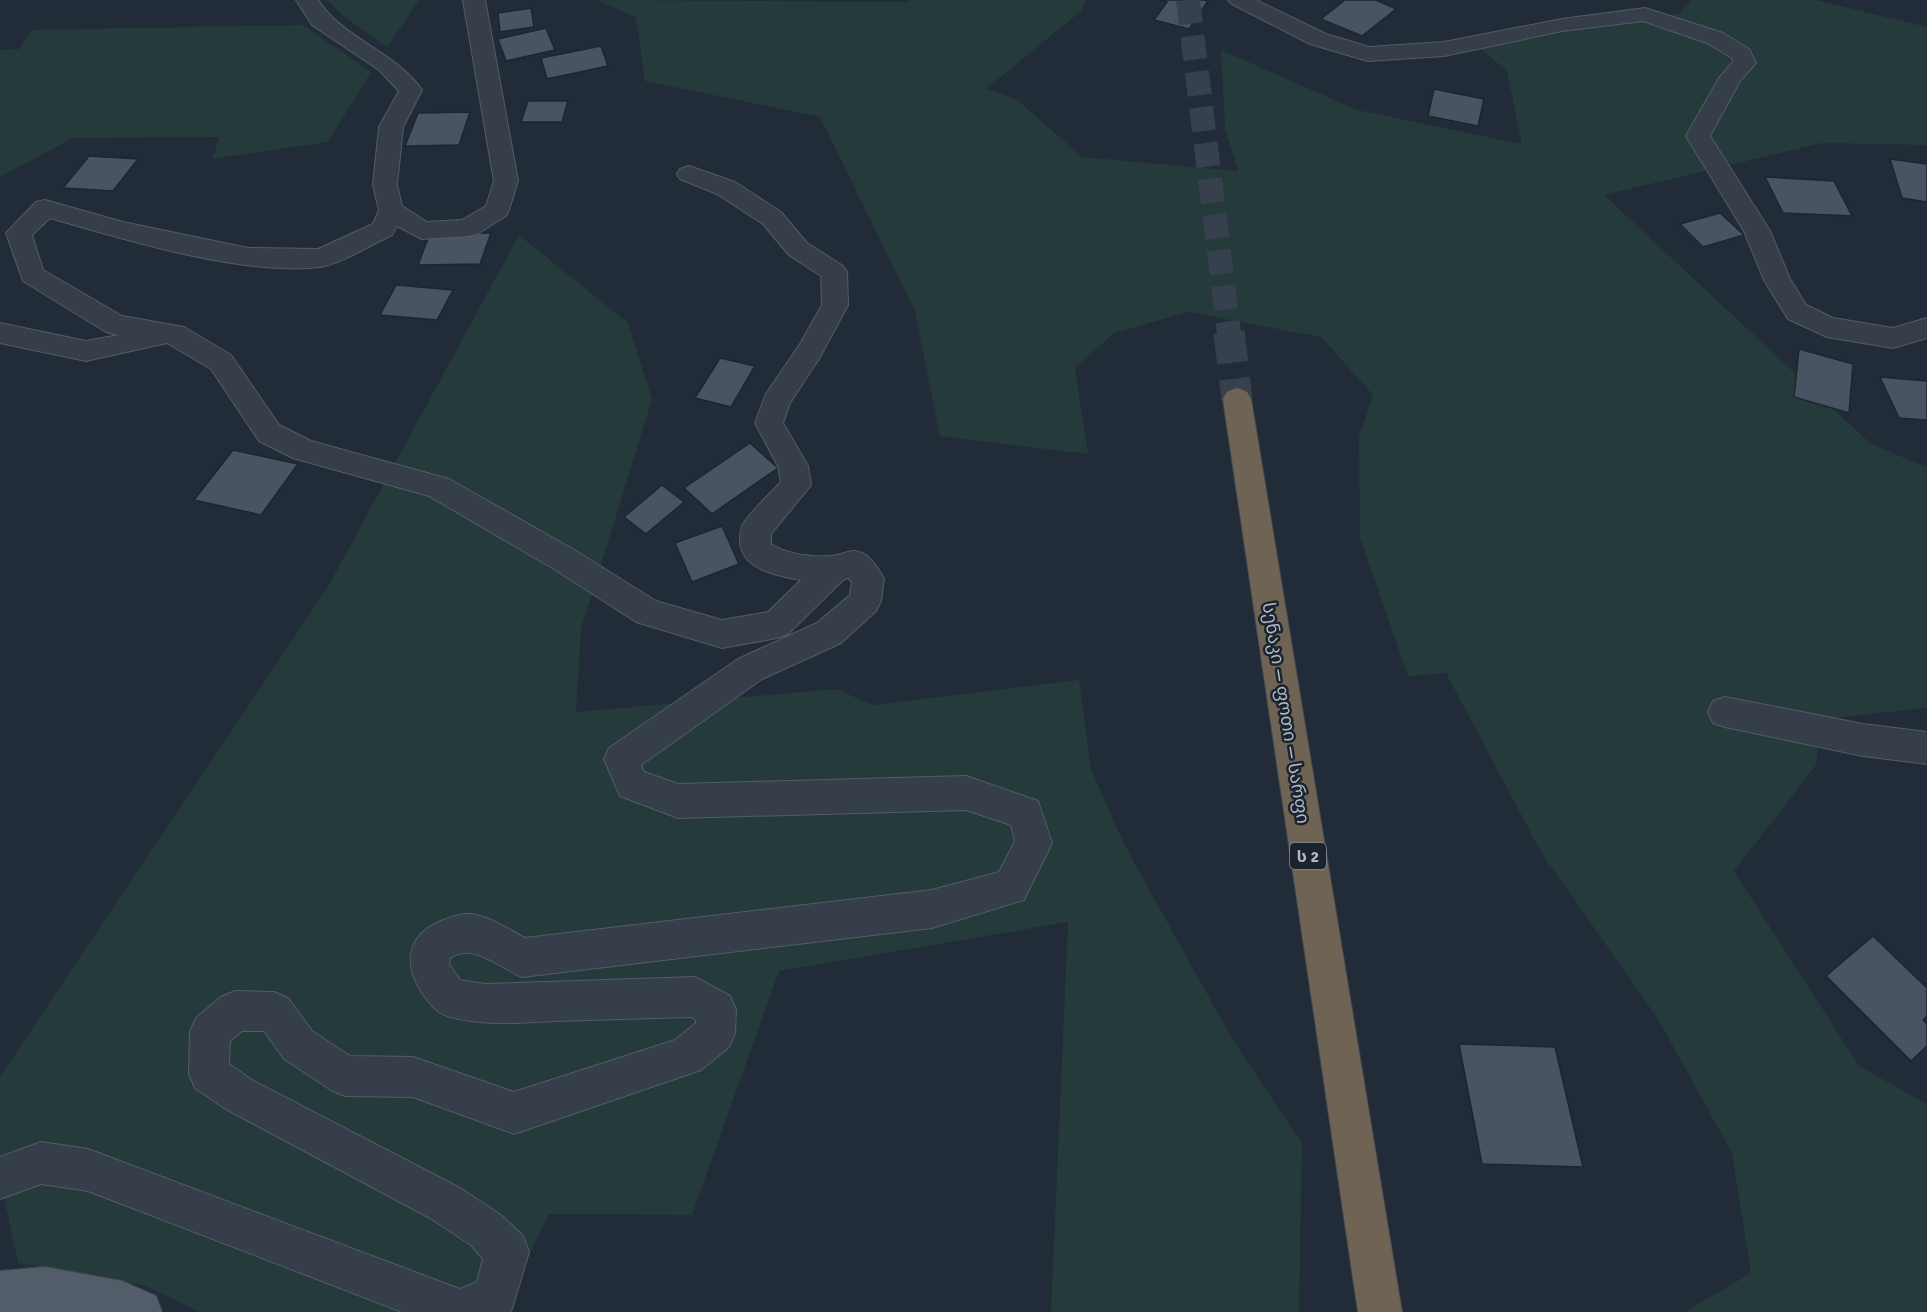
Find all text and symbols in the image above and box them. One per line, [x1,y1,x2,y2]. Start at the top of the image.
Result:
street label: სენაკი — ფოთი — სარფი [1258,601,1314,825]
road number: ს 2 [1290,843,1326,869]

